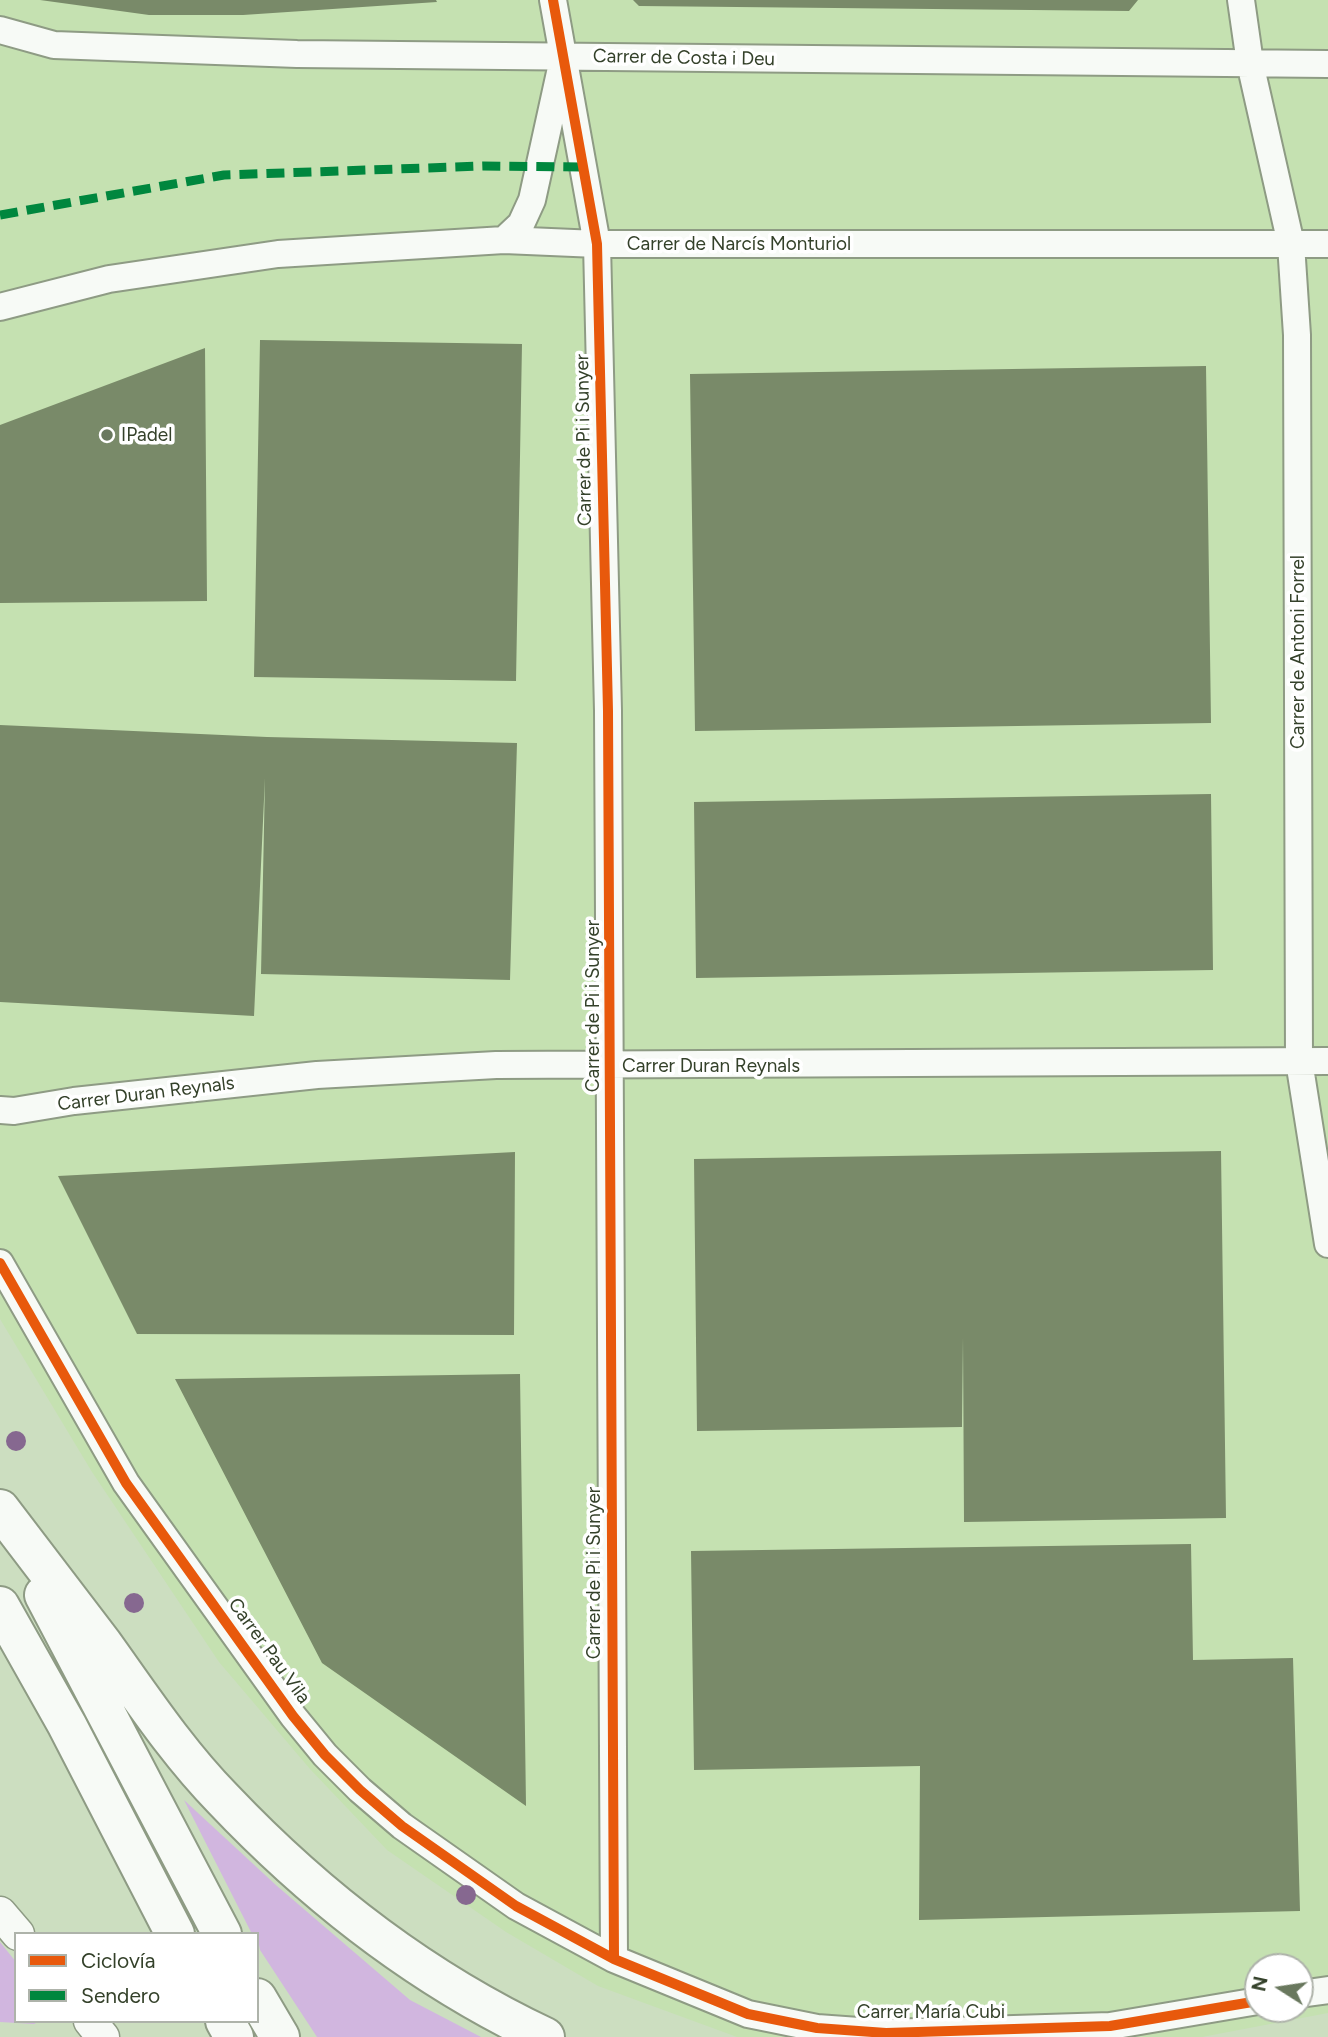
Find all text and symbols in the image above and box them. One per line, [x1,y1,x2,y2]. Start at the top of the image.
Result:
street label: Carrer de Costa i Deu [593,45,775,71]
street label: Carrer de Narcís Monturiol [627,233,851,255]
street label: Carrer de Pi i Sunyer [571,354,597,526]
place label: IPadel [121,424,172,446]
marker: IPadel [99,427,115,443]
street label: Carrer de Antoni Forrel [1287,555,1309,749]
street label: Carrer de Pi i Sunyer [582,920,604,1092]
street label: Carrer Duran Reynals [622,1055,800,1077]
street label: Carrer Duran Reynals [56,1072,236,1116]
street label: Carrer de Pi i Sunyer [583,1487,605,1659]
street label: Carrer Pau Vila [223,1594,315,1708]
legend [14,1932,259,2023]
text: Ciclovía [81,1948,155,1973]
north arrow [1244,1953,1314,2023]
text: N [1247,1974,1273,1994]
text: Sendero [81,1983,160,2008]
street label: Carrer María Cubi [857,2001,1005,2023]

